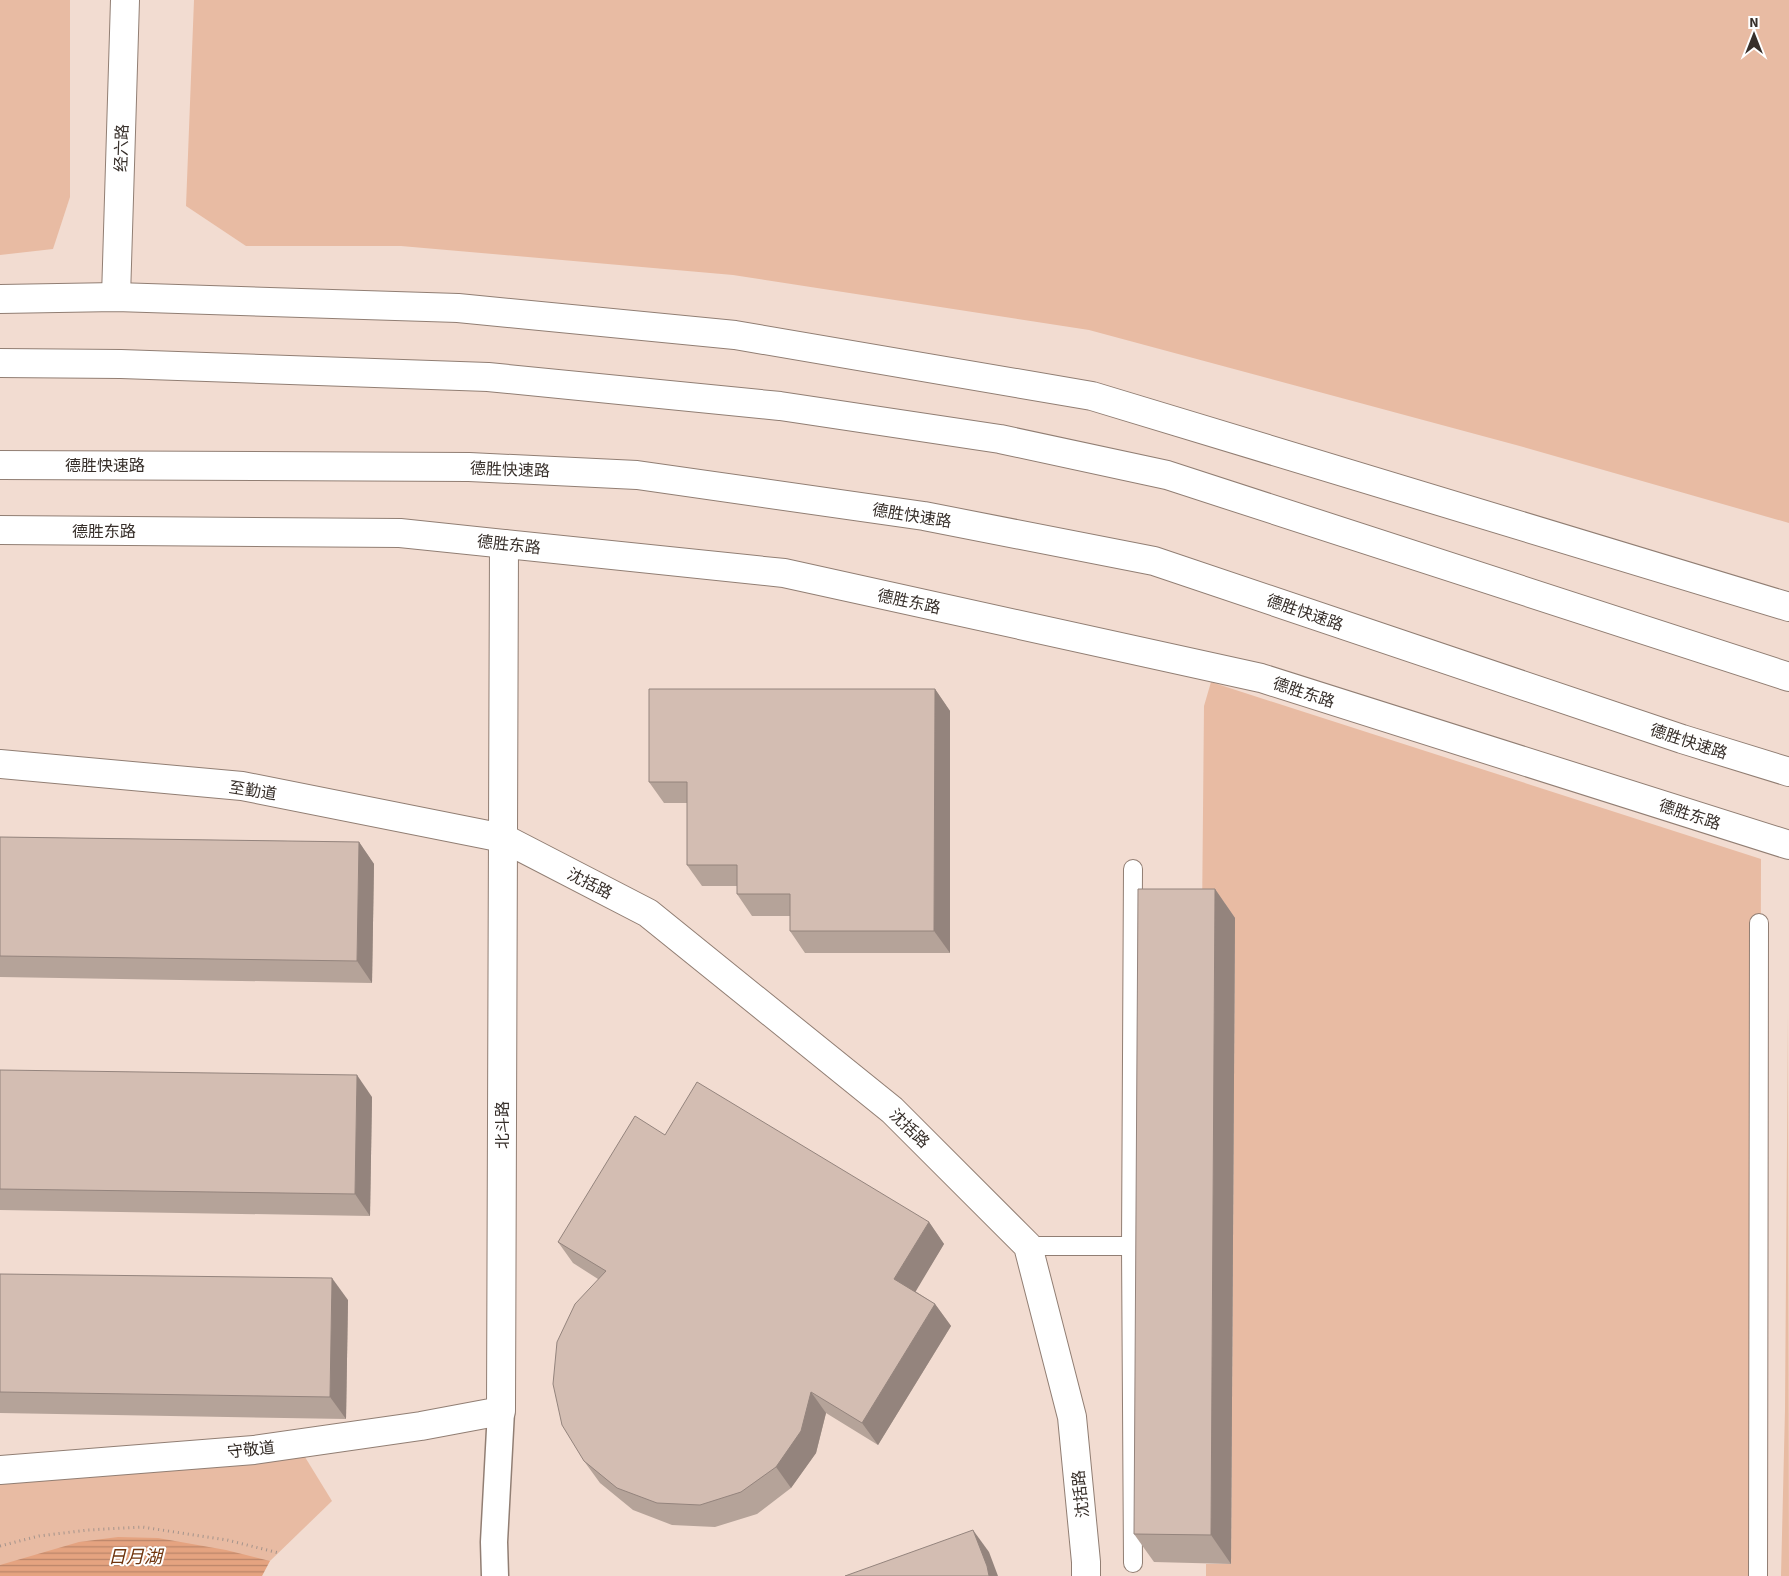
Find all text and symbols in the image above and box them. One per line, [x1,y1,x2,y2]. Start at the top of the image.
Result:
north arrow [1729,10,1779,60]
text: N [1749,13,1759,33]
street label: 经六路 [110,124,134,172]
street label: 德胜快速路 [65,455,145,477]
street label: 德胜快速路 [470,458,550,482]
street label: 德胜快速路 [871,499,953,533]
street label: 德胜东路 [72,521,136,543]
street label: 德胜东路 [476,531,542,559]
street label: 德胜东路 [875,585,942,619]
street label: 德胜快速路 [1263,590,1346,636]
street label: 德胜东路 [1270,673,1338,713]
street label: 德胜快速路 [1647,719,1730,765]
street label: 至勤道 [227,776,278,806]
street label: 德胜东路 [1656,795,1724,835]
street label: 沈括路 [563,863,616,905]
street label: 北斗路 [492,1101,514,1149]
street label: 沈括路 [884,1104,934,1153]
street label: 守敬道 [226,1437,276,1463]
street label: 沈括路 [1068,1469,1094,1519]
water label: 日月湖 [108,1545,165,1570]

